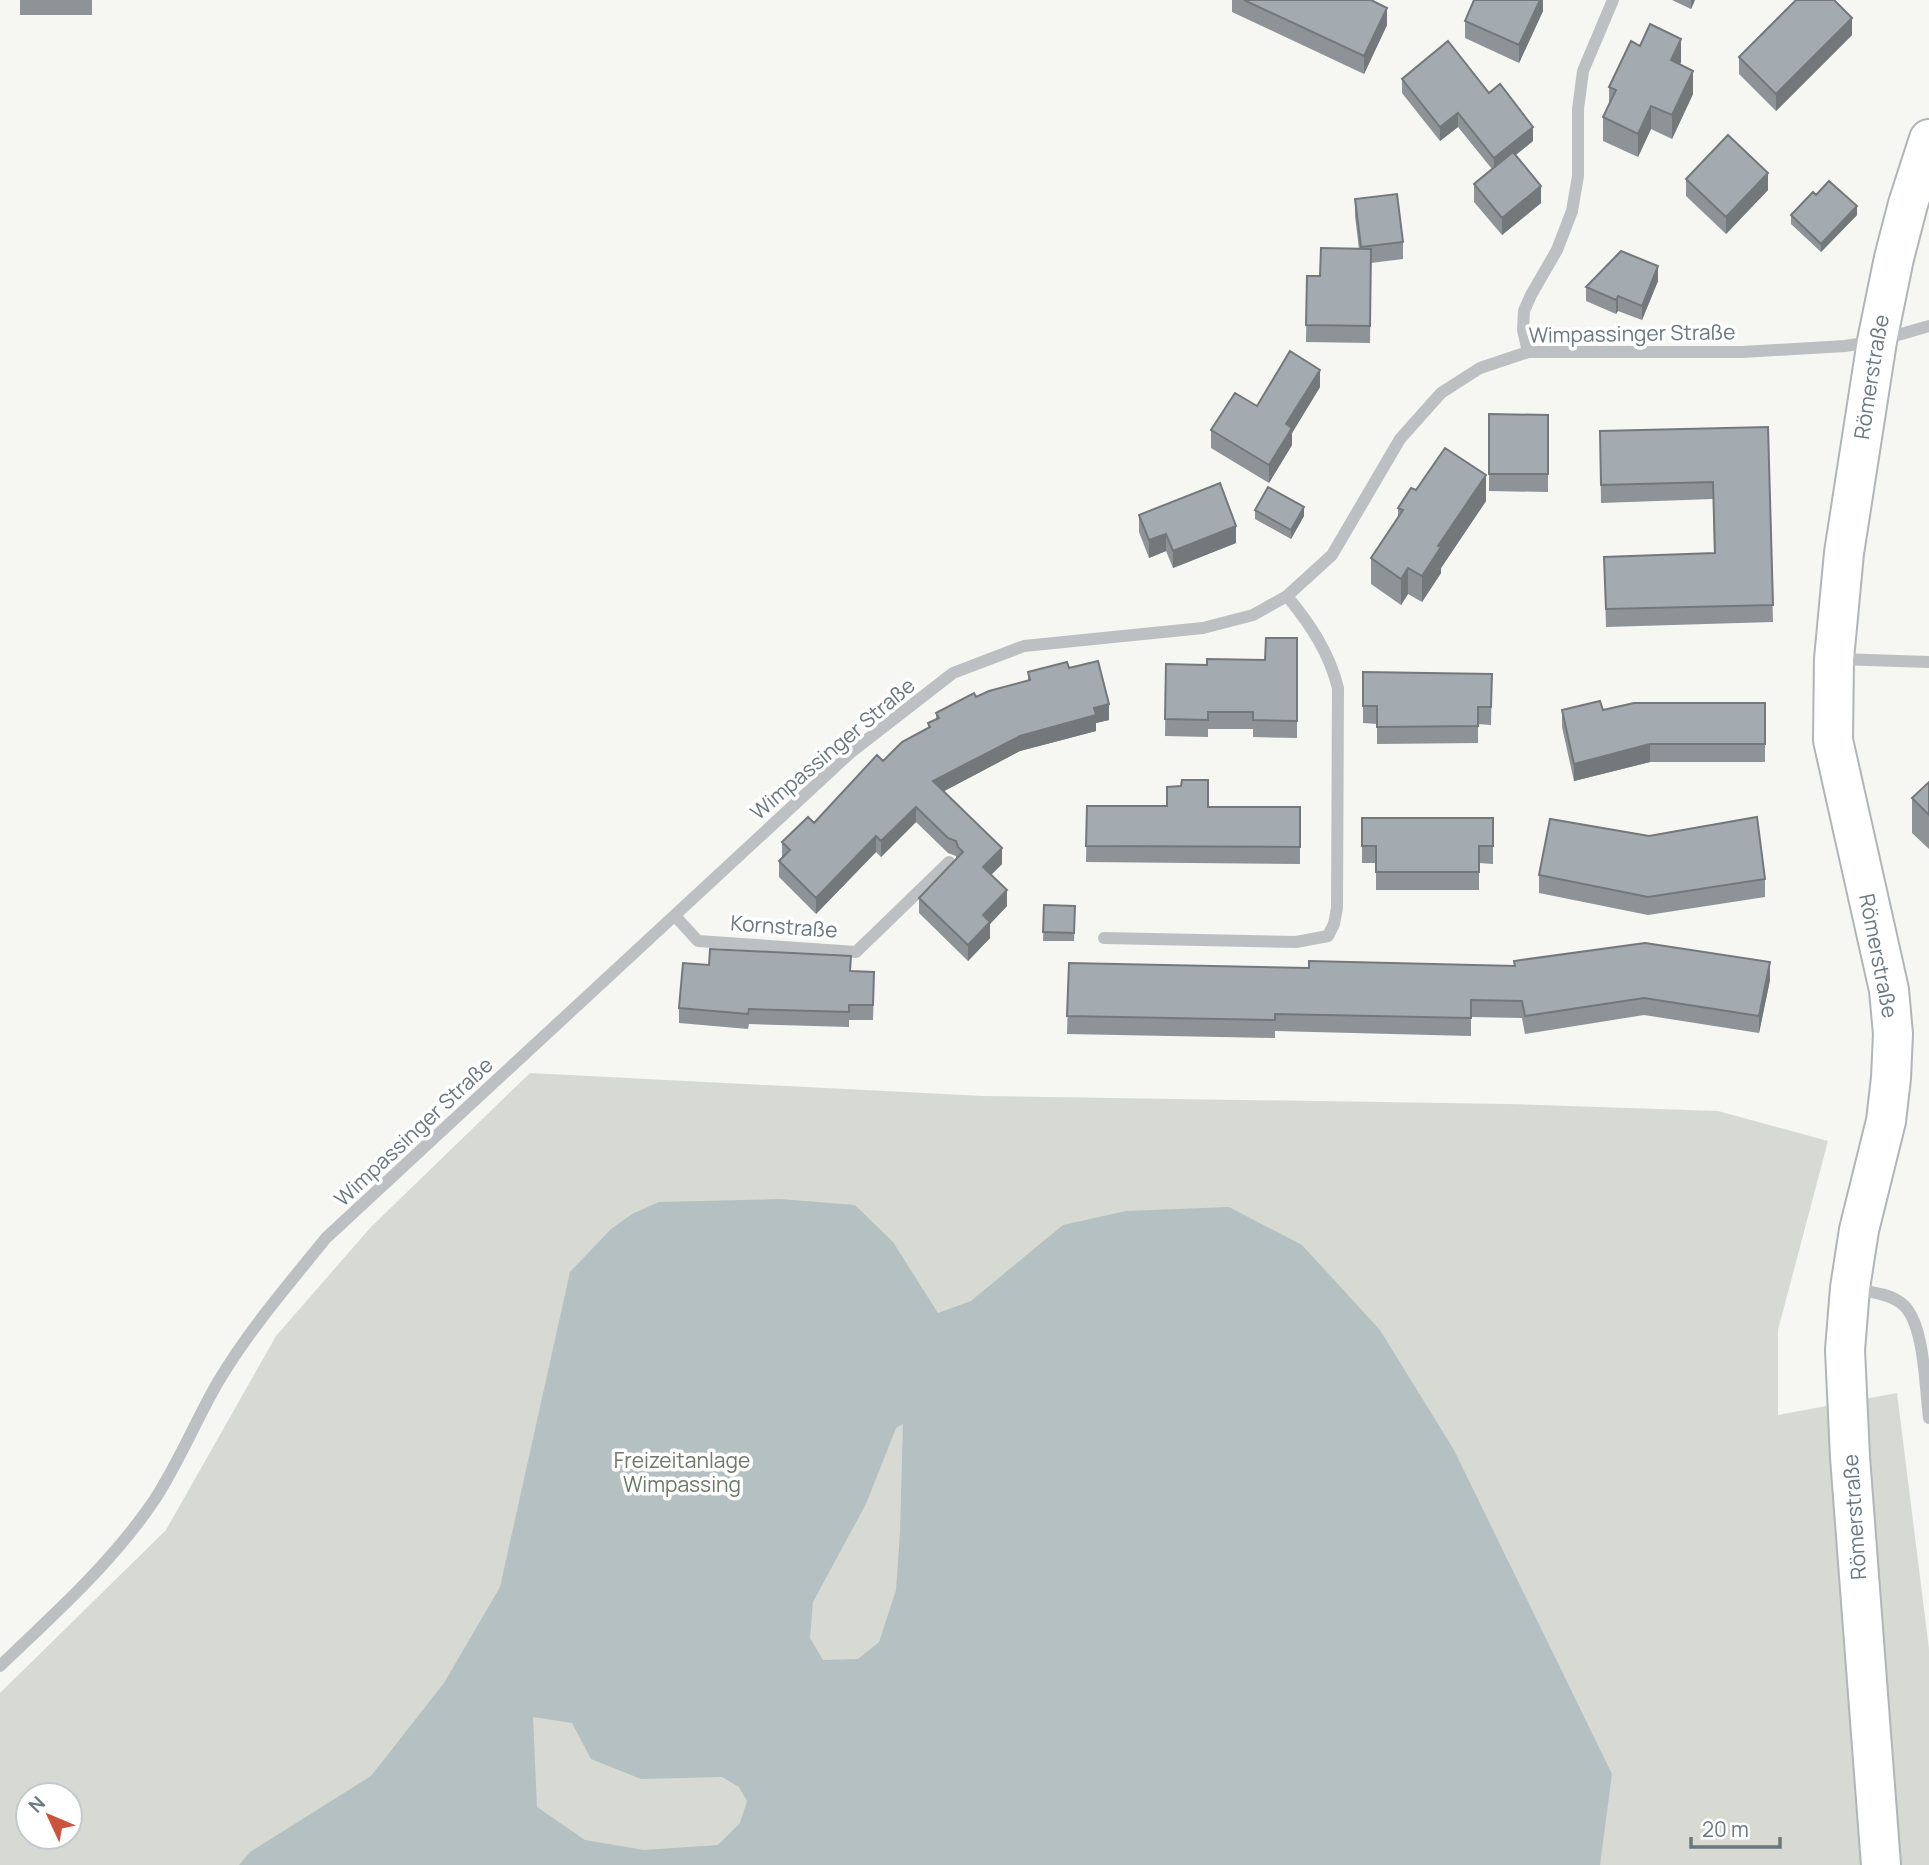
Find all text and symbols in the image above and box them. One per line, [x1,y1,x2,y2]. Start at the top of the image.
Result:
street label: Römerstraße [1847,312,1895,441]
street label: Wimpassinger Straße [1528,317,1736,349]
street label: Wimpassinger Straße [744,671,921,825]
street label: Römerstraße [1853,891,1905,1020]
street label: Kornstraße [730,908,839,944]
street label: Wimpassinger Straße [328,1050,499,1212]
park label: Freizeitanlage Wimpassing [614,1446,750,1498]
street label: Römerstraße [1836,1453,1872,1581]
north arrow [14,1781,84,1851]
text: N [23,1790,51,1818]
scale bar [1691,1806,1780,1850]
text: 20 m [1702,1815,1749,1843]

